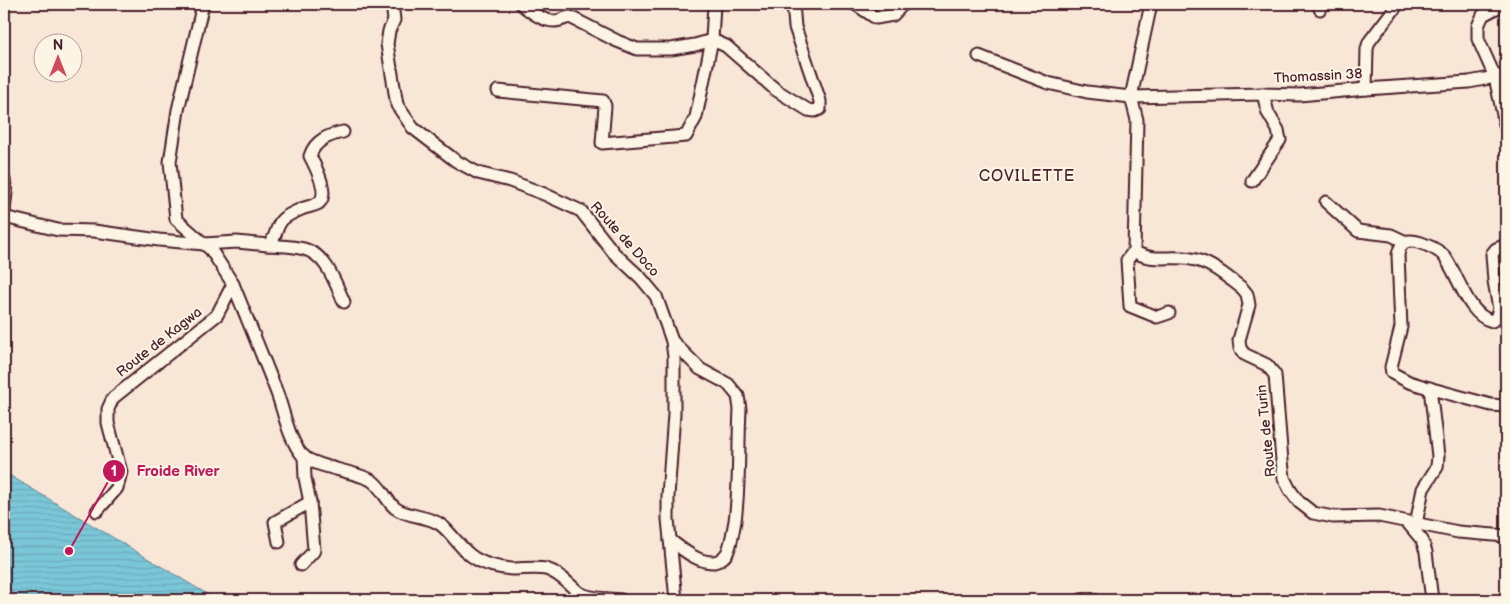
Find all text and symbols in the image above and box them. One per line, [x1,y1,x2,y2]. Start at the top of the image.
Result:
north arrow [32,32,82,82]
text: N [53,37,63,54]
street label: Thomassin 38 [1273,65,1363,87]
district label: COVILETTE [979,167,1075,186]
street label: Route de Doco [587,198,663,280]
street label: Route de Kagwa [113,303,205,381]
street label: Route de Turin [1253,384,1279,478]
callout: Froide River [101,456,229,486]
text: 1 [111,462,117,481]
text: Froide River [137,462,220,481]

